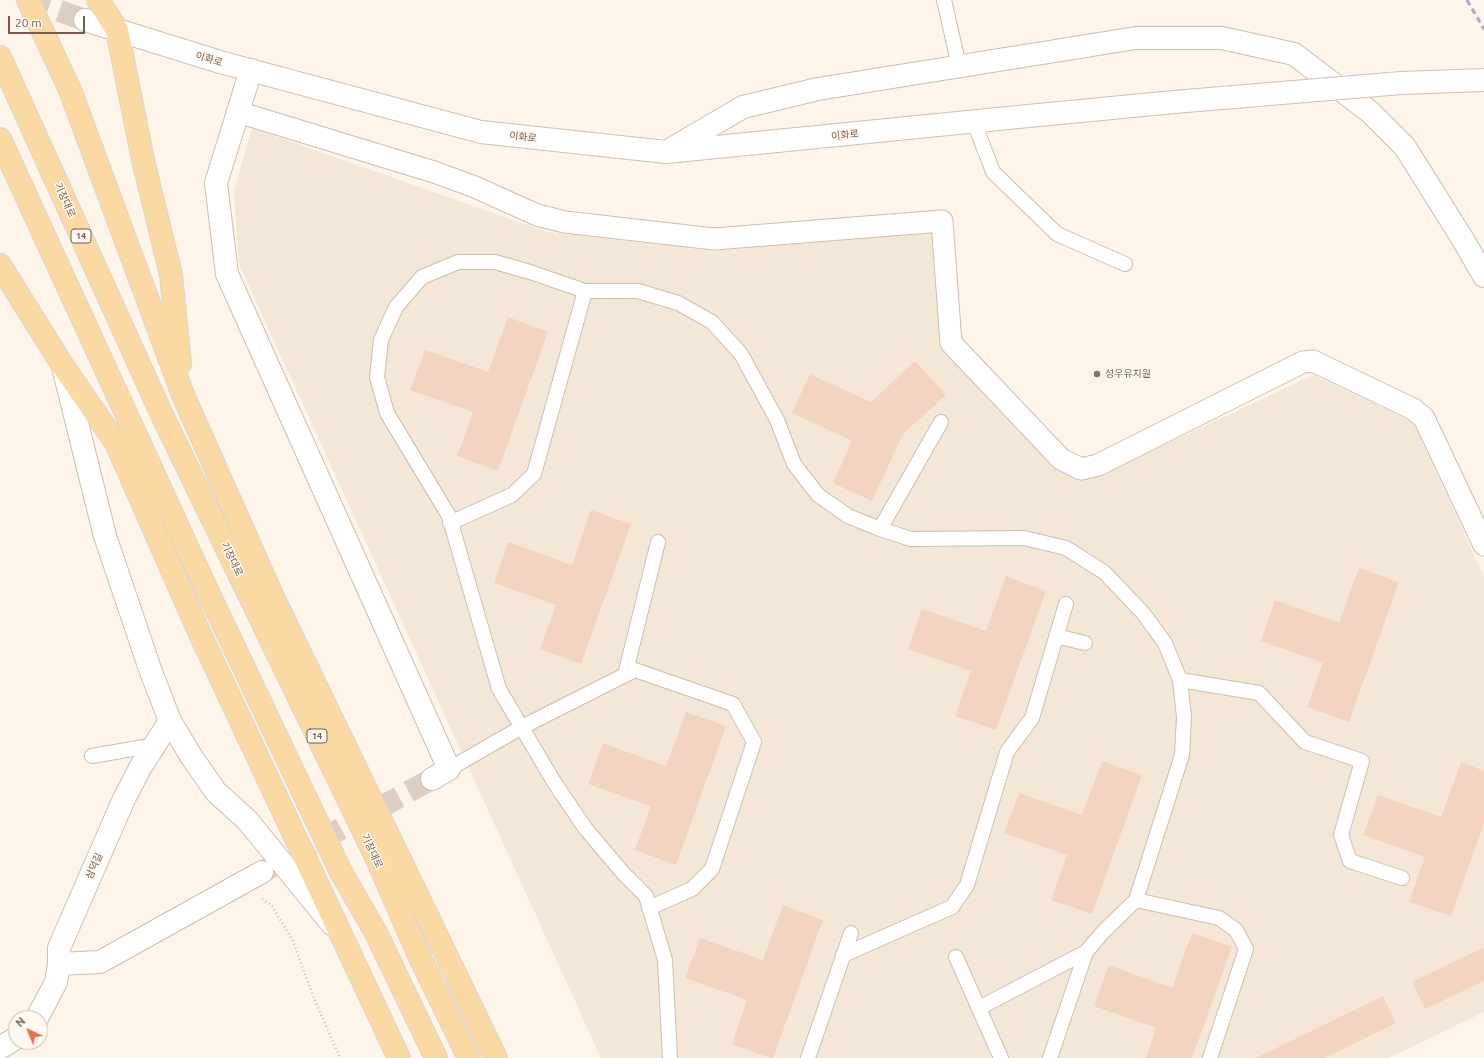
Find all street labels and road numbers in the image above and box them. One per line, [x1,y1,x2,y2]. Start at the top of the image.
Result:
street label: 이화로 [194,49,224,69]
street label: 이화로 [831,128,859,142]
street label: 이화로 [509,130,537,144]
street label: 기장대로 [52,181,78,219]
road number: 14 [71,229,91,243]
street label: 기장대로 [219,540,245,578]
road number: 14 [307,729,327,743]
street label: 기장대로 [359,832,385,870]
street label: 삼덕길 [83,851,105,881]

